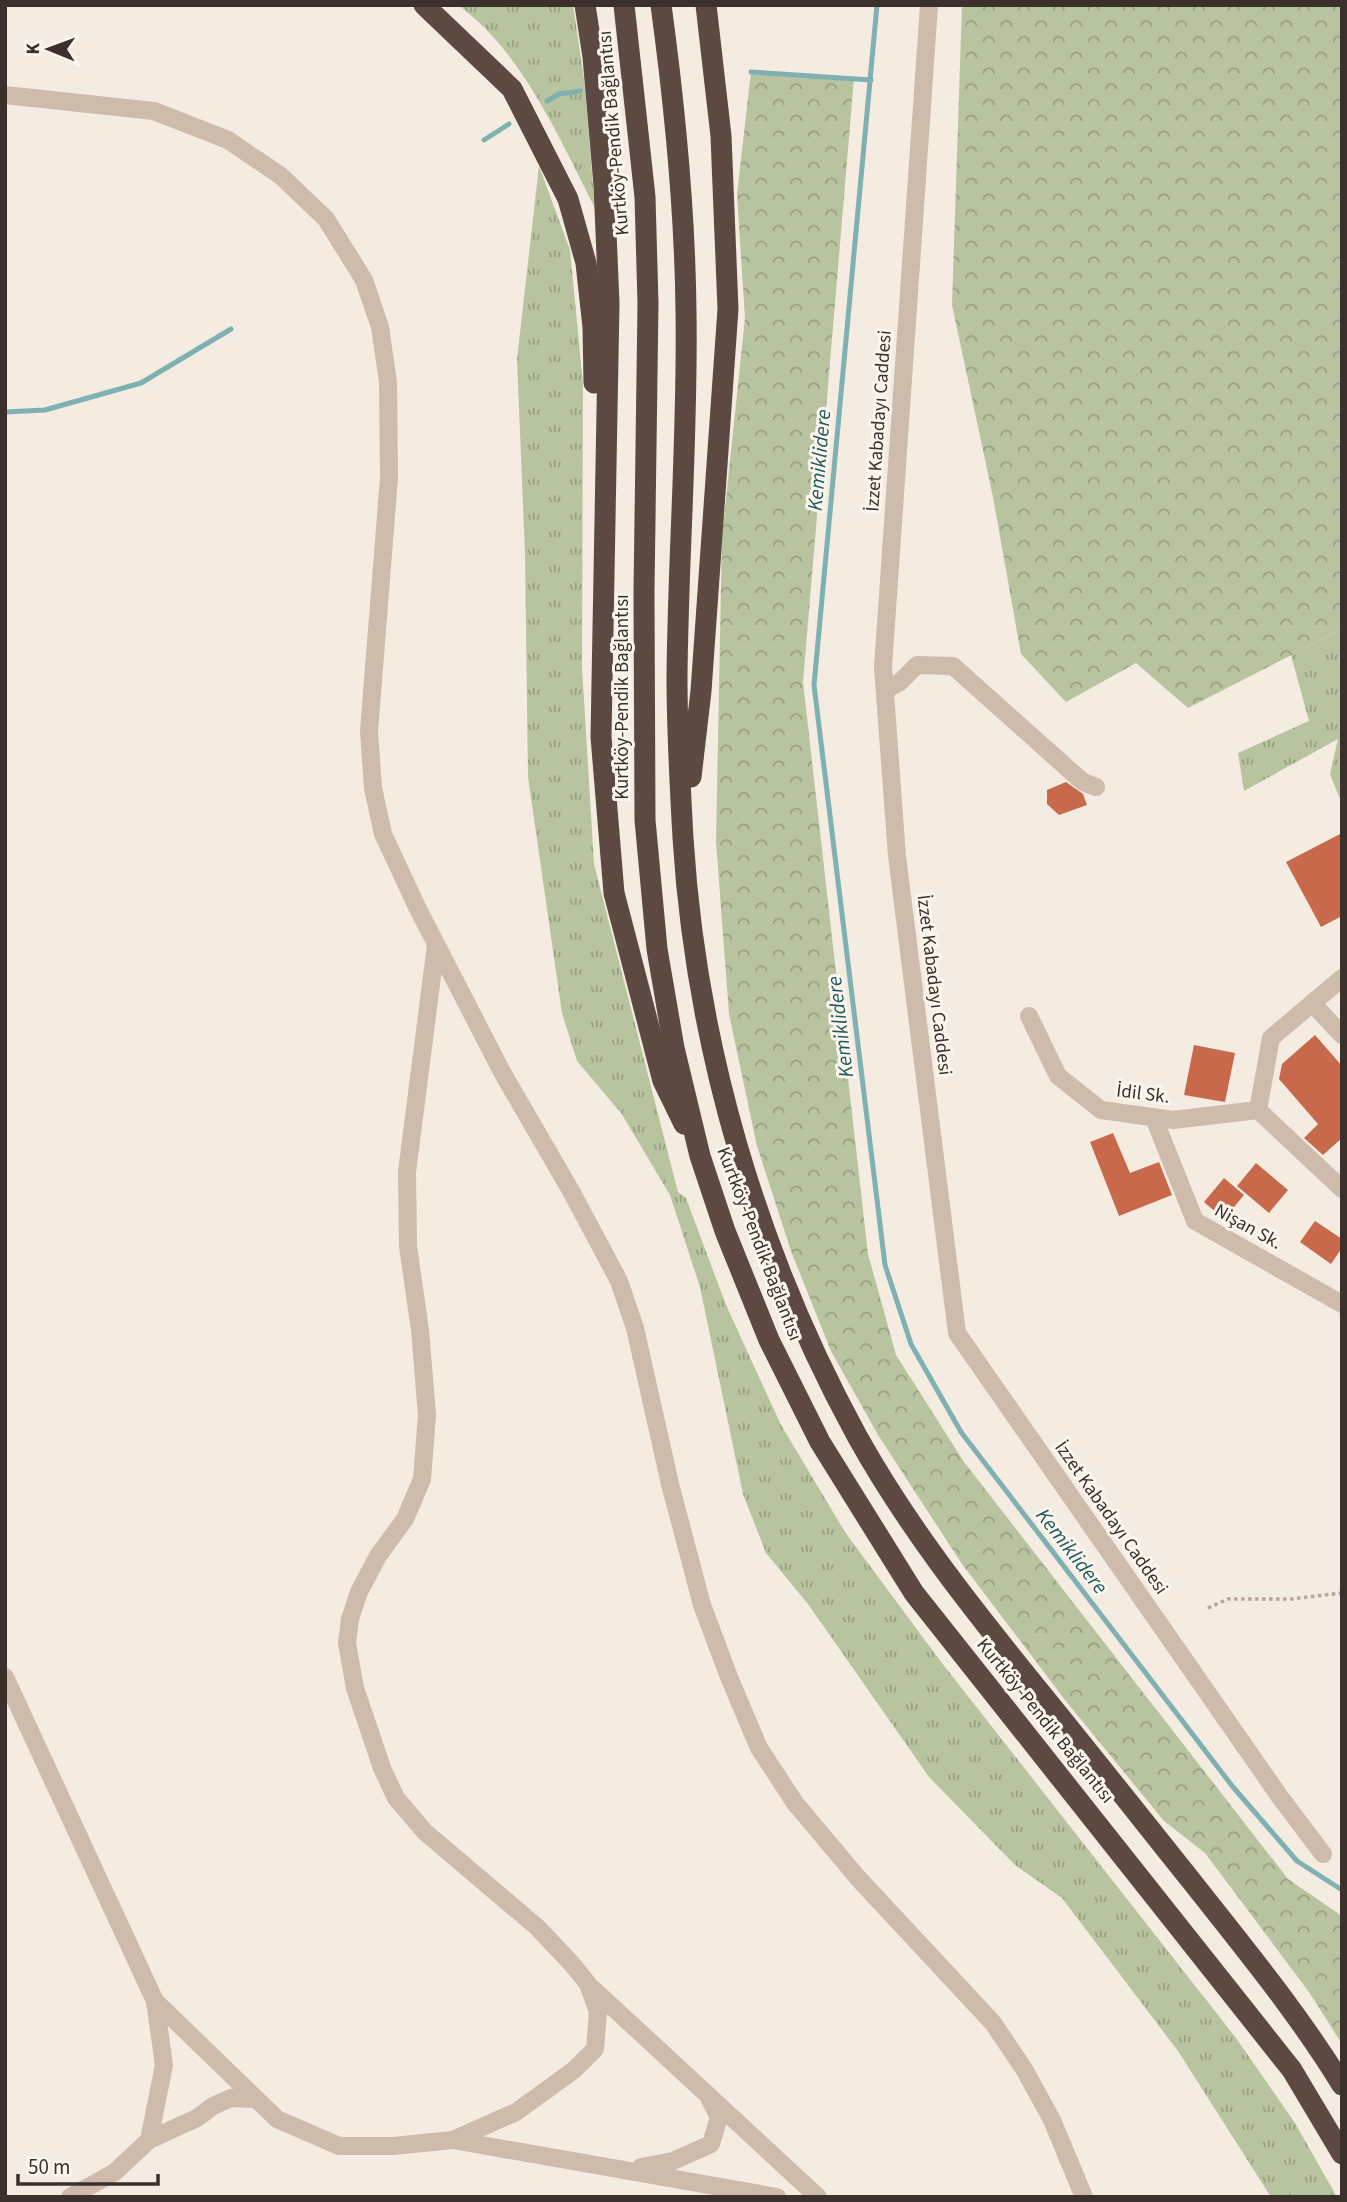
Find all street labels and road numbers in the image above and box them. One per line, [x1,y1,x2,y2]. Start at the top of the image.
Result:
street label: Kurtköy-Pendik Bağlantısı [592,29,636,237]
street label: İzzet Kabadayı Caddesi [859,329,899,513]
street label: Kurtköy-Pendik Bağlantısı [609,594,636,800]
street label: İzzet Kabadayı Caddesi [910,893,958,1077]
street label: İdil Sk. [1115,1077,1171,1111]
street label: Kurtköy-Pendik Bağlantısı [710,1143,808,1345]
street label: Nişan Sk. [1209,1197,1287,1257]
street label: İzzet Kabadayı Caddesi [1048,1436,1174,1600]
street label: Kurtköy-Pendik Bağlantısı [970,1633,1120,1809]

